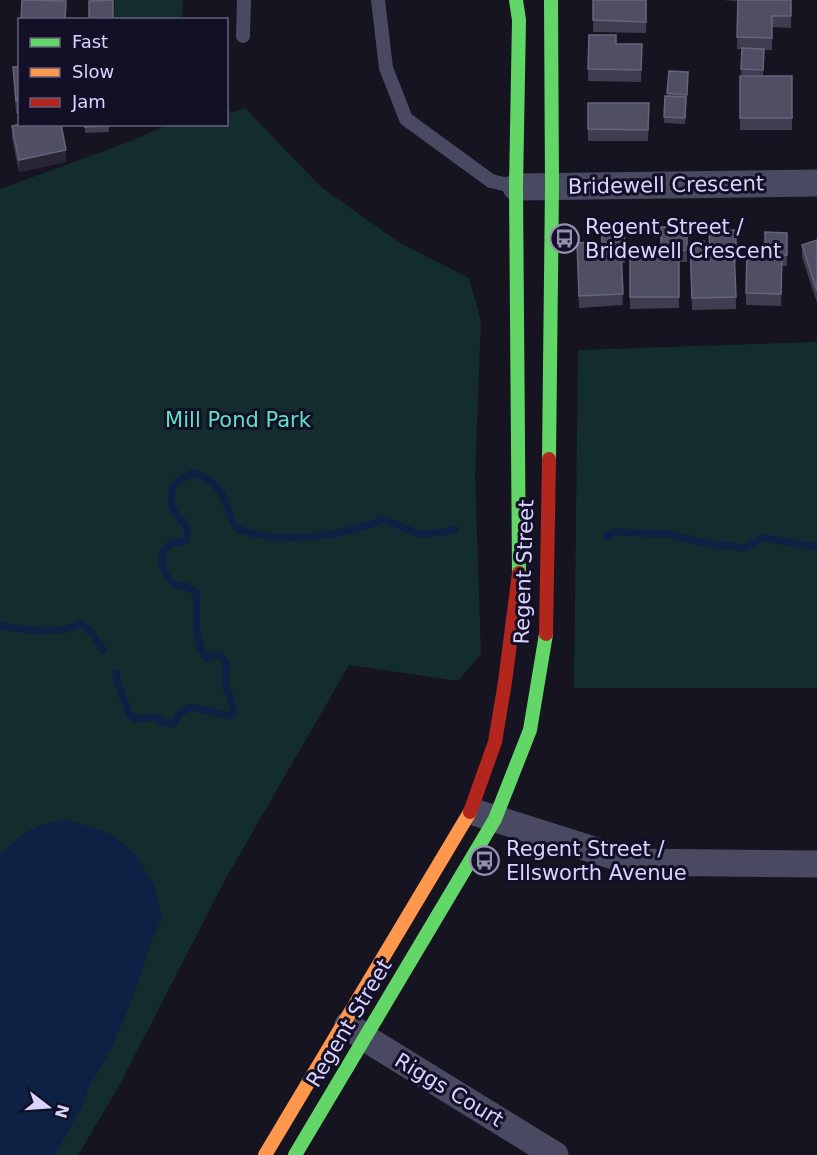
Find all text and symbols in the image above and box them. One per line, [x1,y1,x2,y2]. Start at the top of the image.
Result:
legend [18,18,228,126]
text: Fast [72,31,108,52]
text: Slow [72,61,114,82]
text: Jam [71,91,106,112]
street label: Bridewell Crescent [568,171,764,199]
place label: Regent Street / Bridewell Crescent [585,215,781,263]
bus stop icon: Regent Street / Bridewell Crescent [548,223,580,255]
park label: Mill Pond Park [165,408,312,432]
street label: Regent Street [509,499,539,645]
place label: Regent Street / Ellsworth Avenue [506,837,687,885]
bus stop icon: Regent Street / Ellsworth Avenue [469,845,501,877]
street label: Regent Street [301,955,397,1091]
street label: Riggs Court [390,1048,508,1132]
north arrow [18,1077,78,1137]
text: N [51,1102,73,1120]

